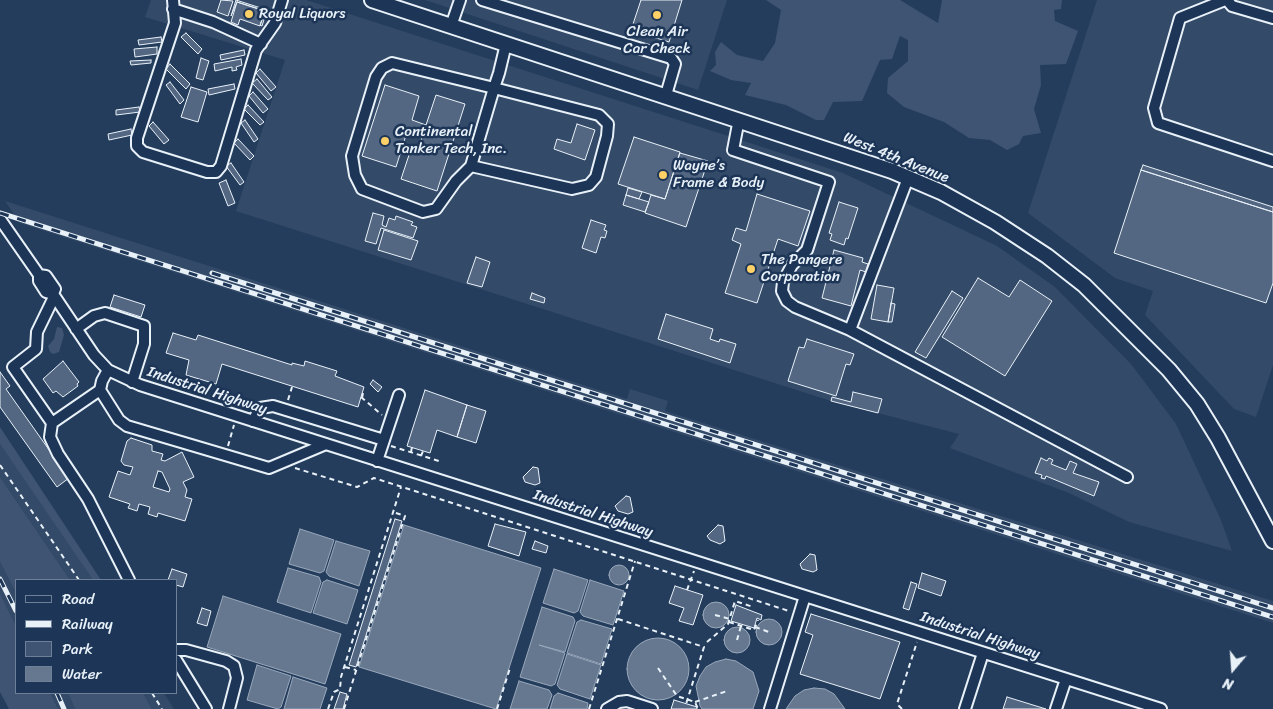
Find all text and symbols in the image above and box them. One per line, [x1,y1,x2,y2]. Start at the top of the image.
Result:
place label: Royal Liquors [259,5,345,23]
marker: Royal Liquors [243,8,255,20]
marker: Clean Air Car Check [651,9,663,21]
place label: Clean Air Car Check [623,23,691,58]
place label: Continental Tanker Tech, Inc. [395,123,507,158]
street label: West 4th Avenue [841,129,951,187]
marker: Continental Tanker Tech, Inc. [379,135,391,147]
place label: Wayne’s Frame & Body [673,157,764,192]
marker: Wayne’s Frame & Body [657,169,669,181]
place label: The Pangere Corporation [761,251,842,286]
marker: The Pangere Corporation [745,263,757,275]
street label: Industrial Highway [145,363,269,419]
street label: Industrial Highway [531,486,655,542]
legend [15,579,178,694]
text: Road [62,586,94,612]
street label: Industrial Highway [918,608,1042,664]
text: Railway [62,611,113,637]
text: Park [62,636,93,662]
north arrow [1208,644,1258,694]
text: Water [62,661,102,687]
text: N [1220,670,1237,697]

